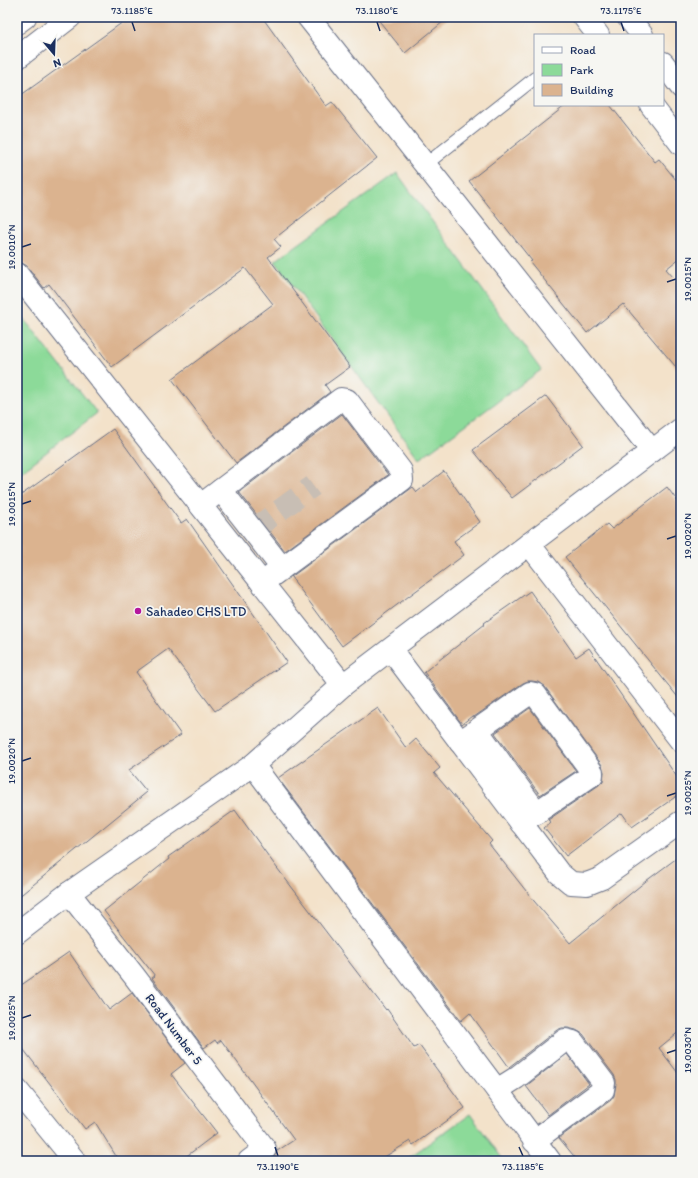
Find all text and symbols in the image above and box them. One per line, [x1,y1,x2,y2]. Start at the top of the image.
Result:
text: 73.1185°E [111,4,153,17]
text: 73.1180°E [356,4,399,17]
text: 73.1175°E [601,4,642,17]
north arrow [34,34,74,74]
legend [534,34,664,106]
text: Road [570,43,596,57]
text: N [51,56,63,70]
text: Park [570,63,594,77]
text: Building [570,83,614,97]
text: 19.0010°N [5,224,18,270]
text: 19.0015°N [681,257,694,301]
text: 19.0015°N [5,482,18,526]
text: 19.0020°N [681,513,694,559]
place label: Sahadeo CHS LTD [146,604,247,619]
marker: Sahadeo CHS LTD [133,606,143,616]
text: 19.0020°N [5,738,18,784]
text: 19.0025°N [681,770,694,815]
street label: Road Number 5 [142,990,206,1068]
text: 19.0025°N [5,995,18,1040]
text: 19.0030°N [681,1027,694,1073]
text: 73.1190°E [257,1160,299,1173]
text: 73.1185°E [502,1160,544,1173]

